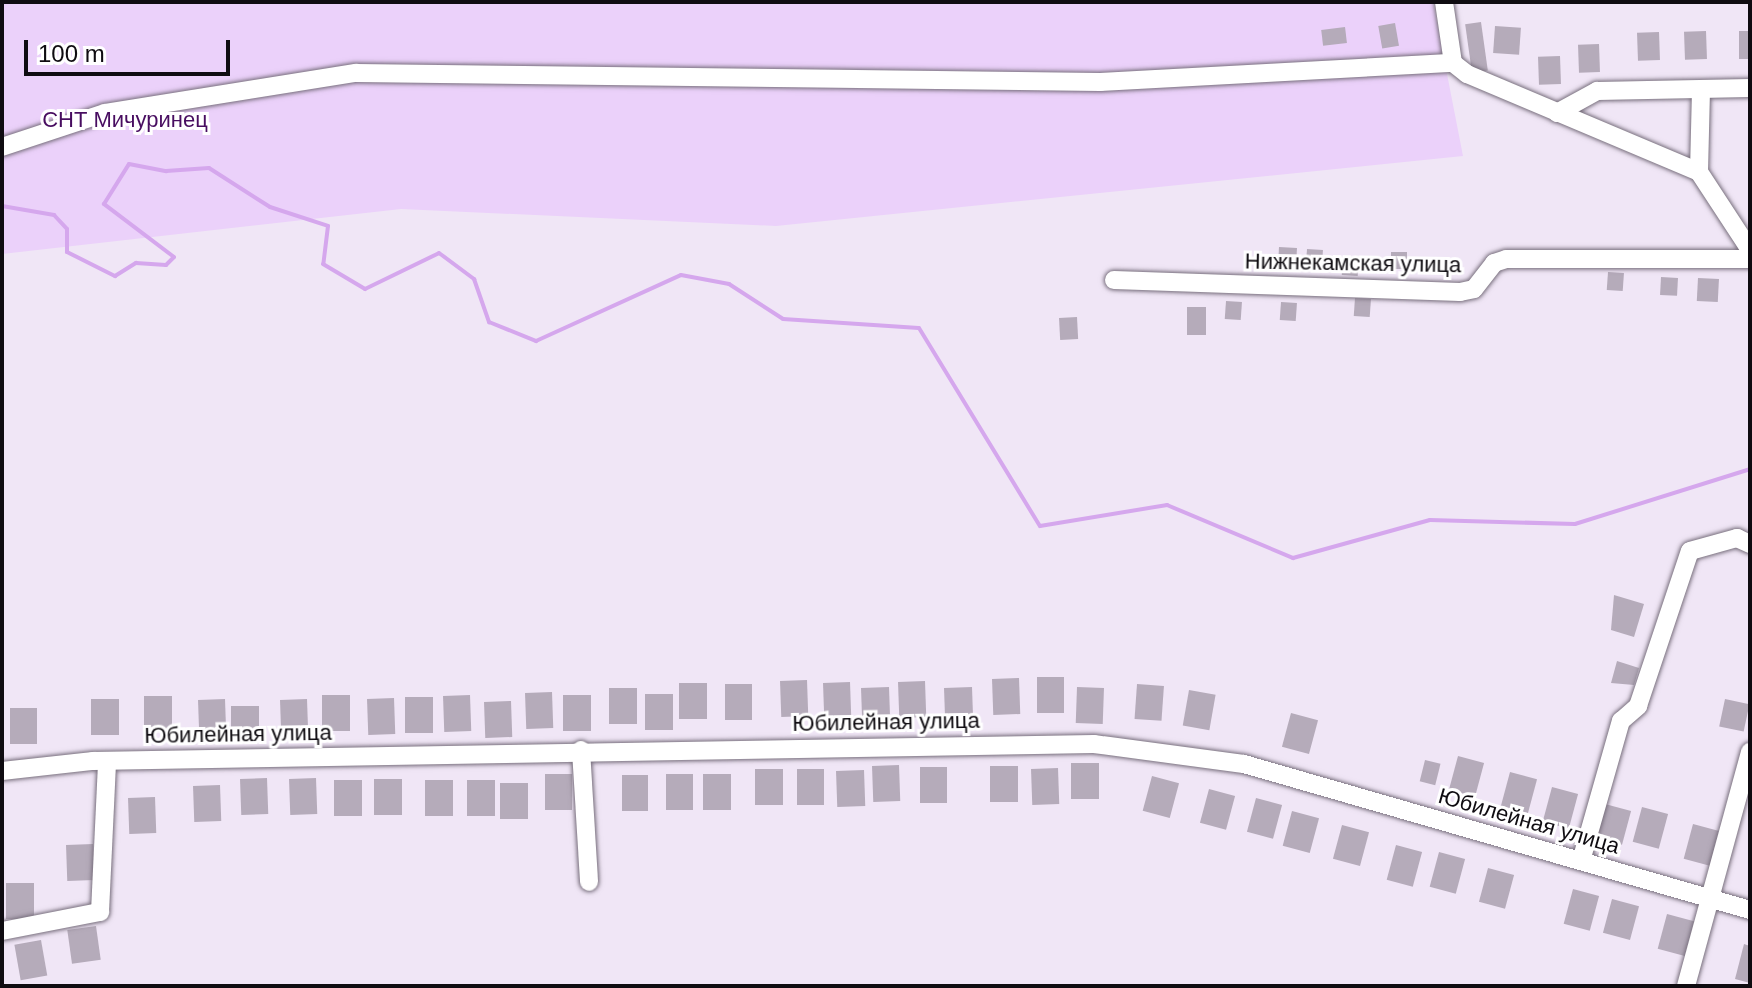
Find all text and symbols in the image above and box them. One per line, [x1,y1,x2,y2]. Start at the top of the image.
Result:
scale bar [28,24,234,74]
text: 100 m [38,40,105,67]
park label: СНТ Мичуринец [42,107,208,133]
street label: Нижнекамская улица [1244,248,1462,278]
street label: Юбилейная улица [792,707,980,737]
street label: Юбилейная улица [144,719,332,749]
street label: Юбилейная улица [1435,782,1623,860]

